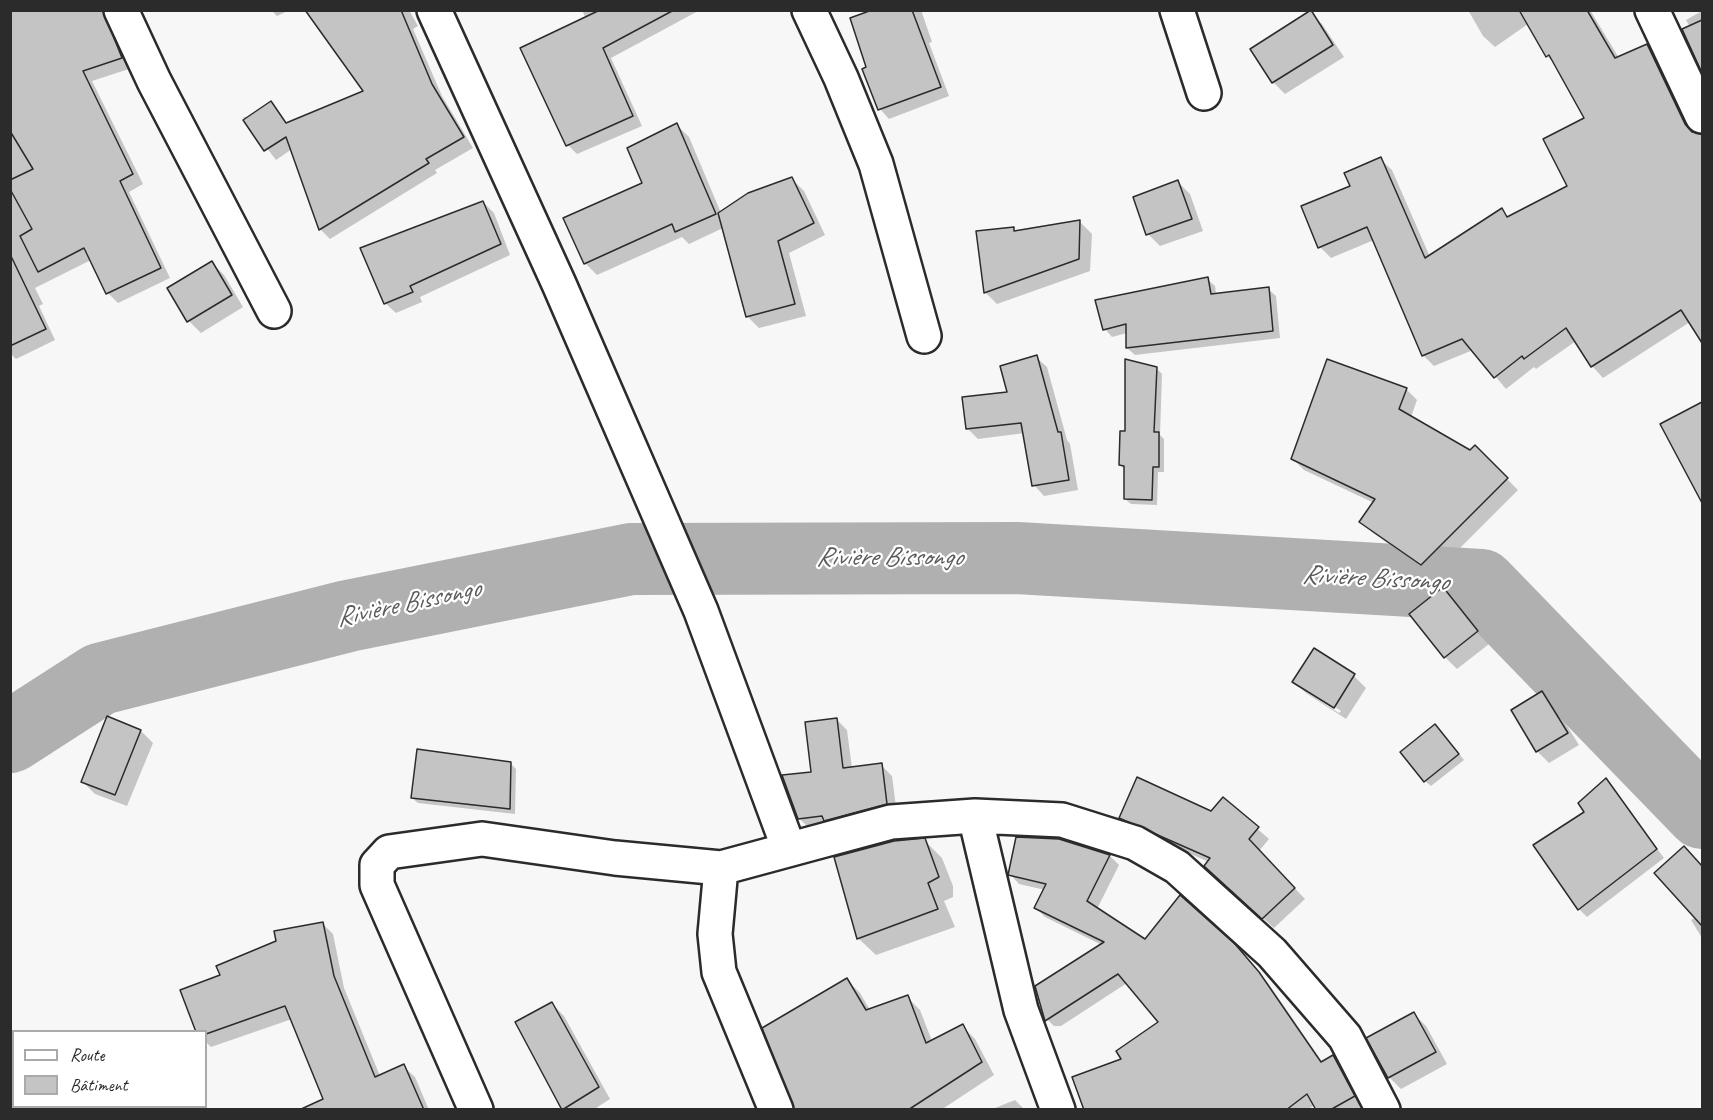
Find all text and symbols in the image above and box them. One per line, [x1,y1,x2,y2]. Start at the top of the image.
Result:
water label: Rivière Bissongo [816,542,962,574]
water label: Rivière Bissongo [1301,559,1449,599]
water label: Rivière Bissongo [333,573,483,635]
legend [12,1030,207,1108]
text: Route [70,1044,104,1066]
text: Bâtiment [70,1074,128,1096]

